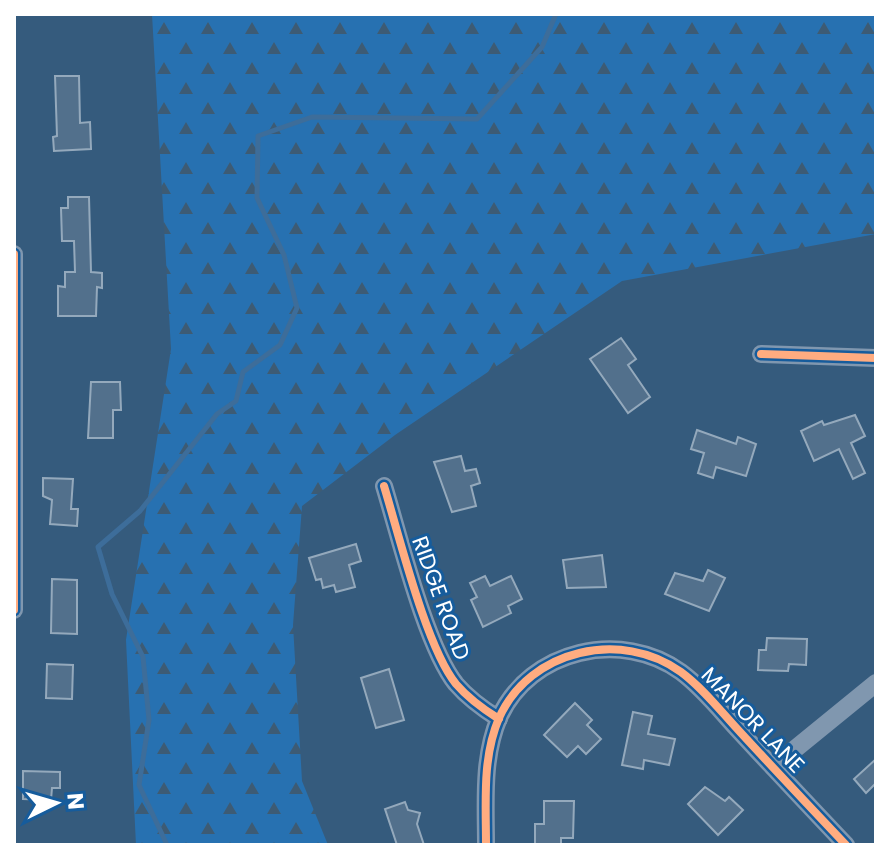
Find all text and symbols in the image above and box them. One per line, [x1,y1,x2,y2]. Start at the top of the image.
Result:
street label: RIDGE ROAD [404,532,478,664]
street label: MANOR LANE [694,660,812,780]
north arrow [16,763,96,843]
text: N [59,792,92,811]

